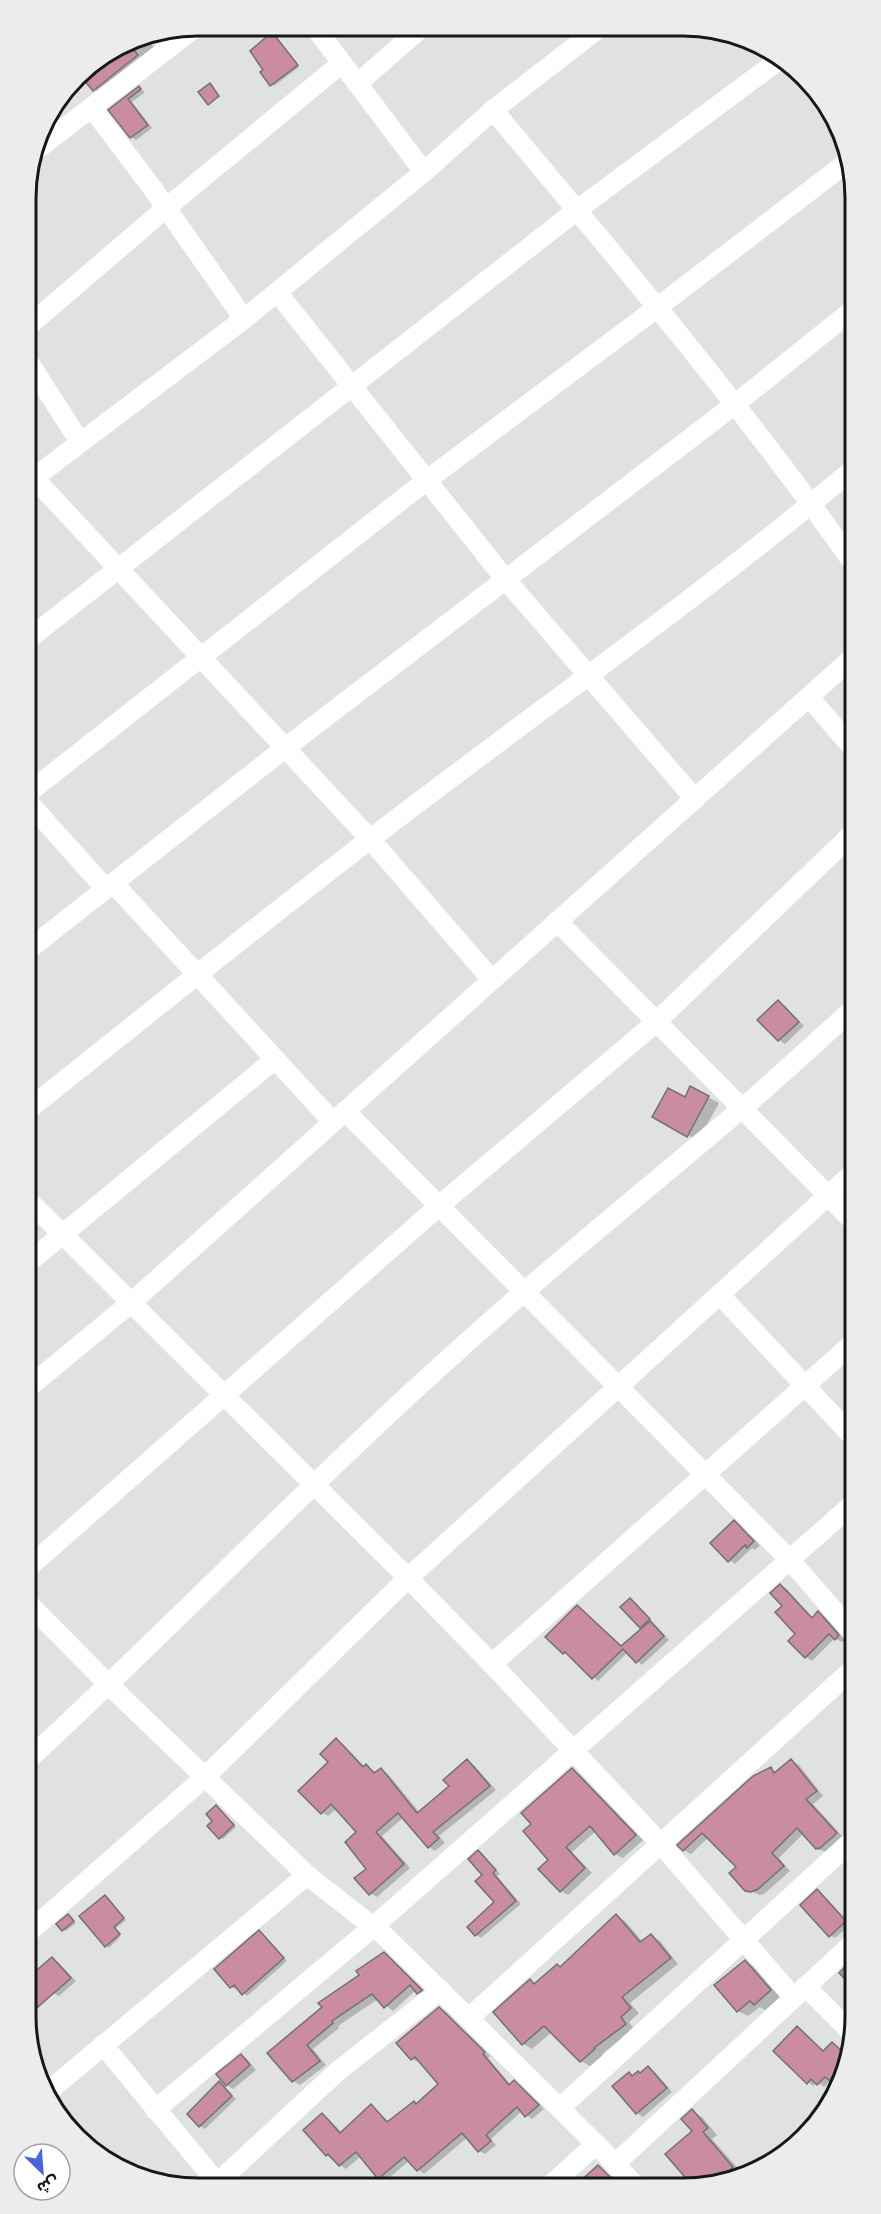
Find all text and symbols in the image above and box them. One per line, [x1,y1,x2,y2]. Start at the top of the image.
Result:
north arrow [12,2142,72,2202]
text: ش [34,2171,63,2200]

